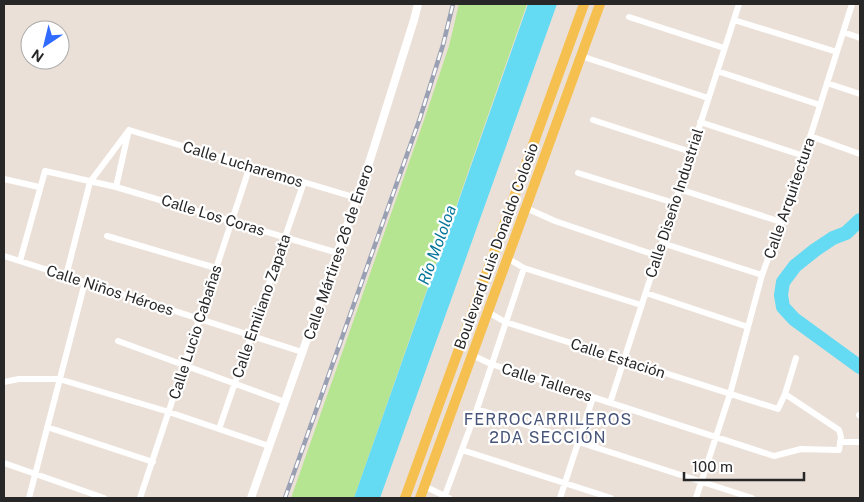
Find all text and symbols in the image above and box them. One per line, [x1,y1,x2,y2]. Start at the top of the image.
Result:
north arrow [20,20,70,70]
text: N [28,46,47,65]
street label: Calle Diseño Industrial [642,126,706,280]
street label: Calle Arquitectura [760,135,818,261]
street label: Calle Lucharemos [181,138,305,190]
street label: Boulevard Luis Donaldo Colosio [451,140,541,352]
street label: Calle Mártires 26 de Enero [300,162,376,342]
street label: Calle Los Coras [159,191,267,239]
water label: Río Mololoa [414,203,460,287]
street label: Calle Emiliano Zapata [228,232,294,380]
street label: Calle Niños Héroes [44,261,176,319]
street label: Calle Lucio Cabañas [165,263,225,401]
street label: Calle Estación [568,335,668,381]
street label: Calle Talleres [500,359,594,405]
district label: FERROCARRILEROS 2DA SECCIÓN [464,410,632,447]
scale bar [684,450,804,482]
text: 100 m [692,458,733,475]

